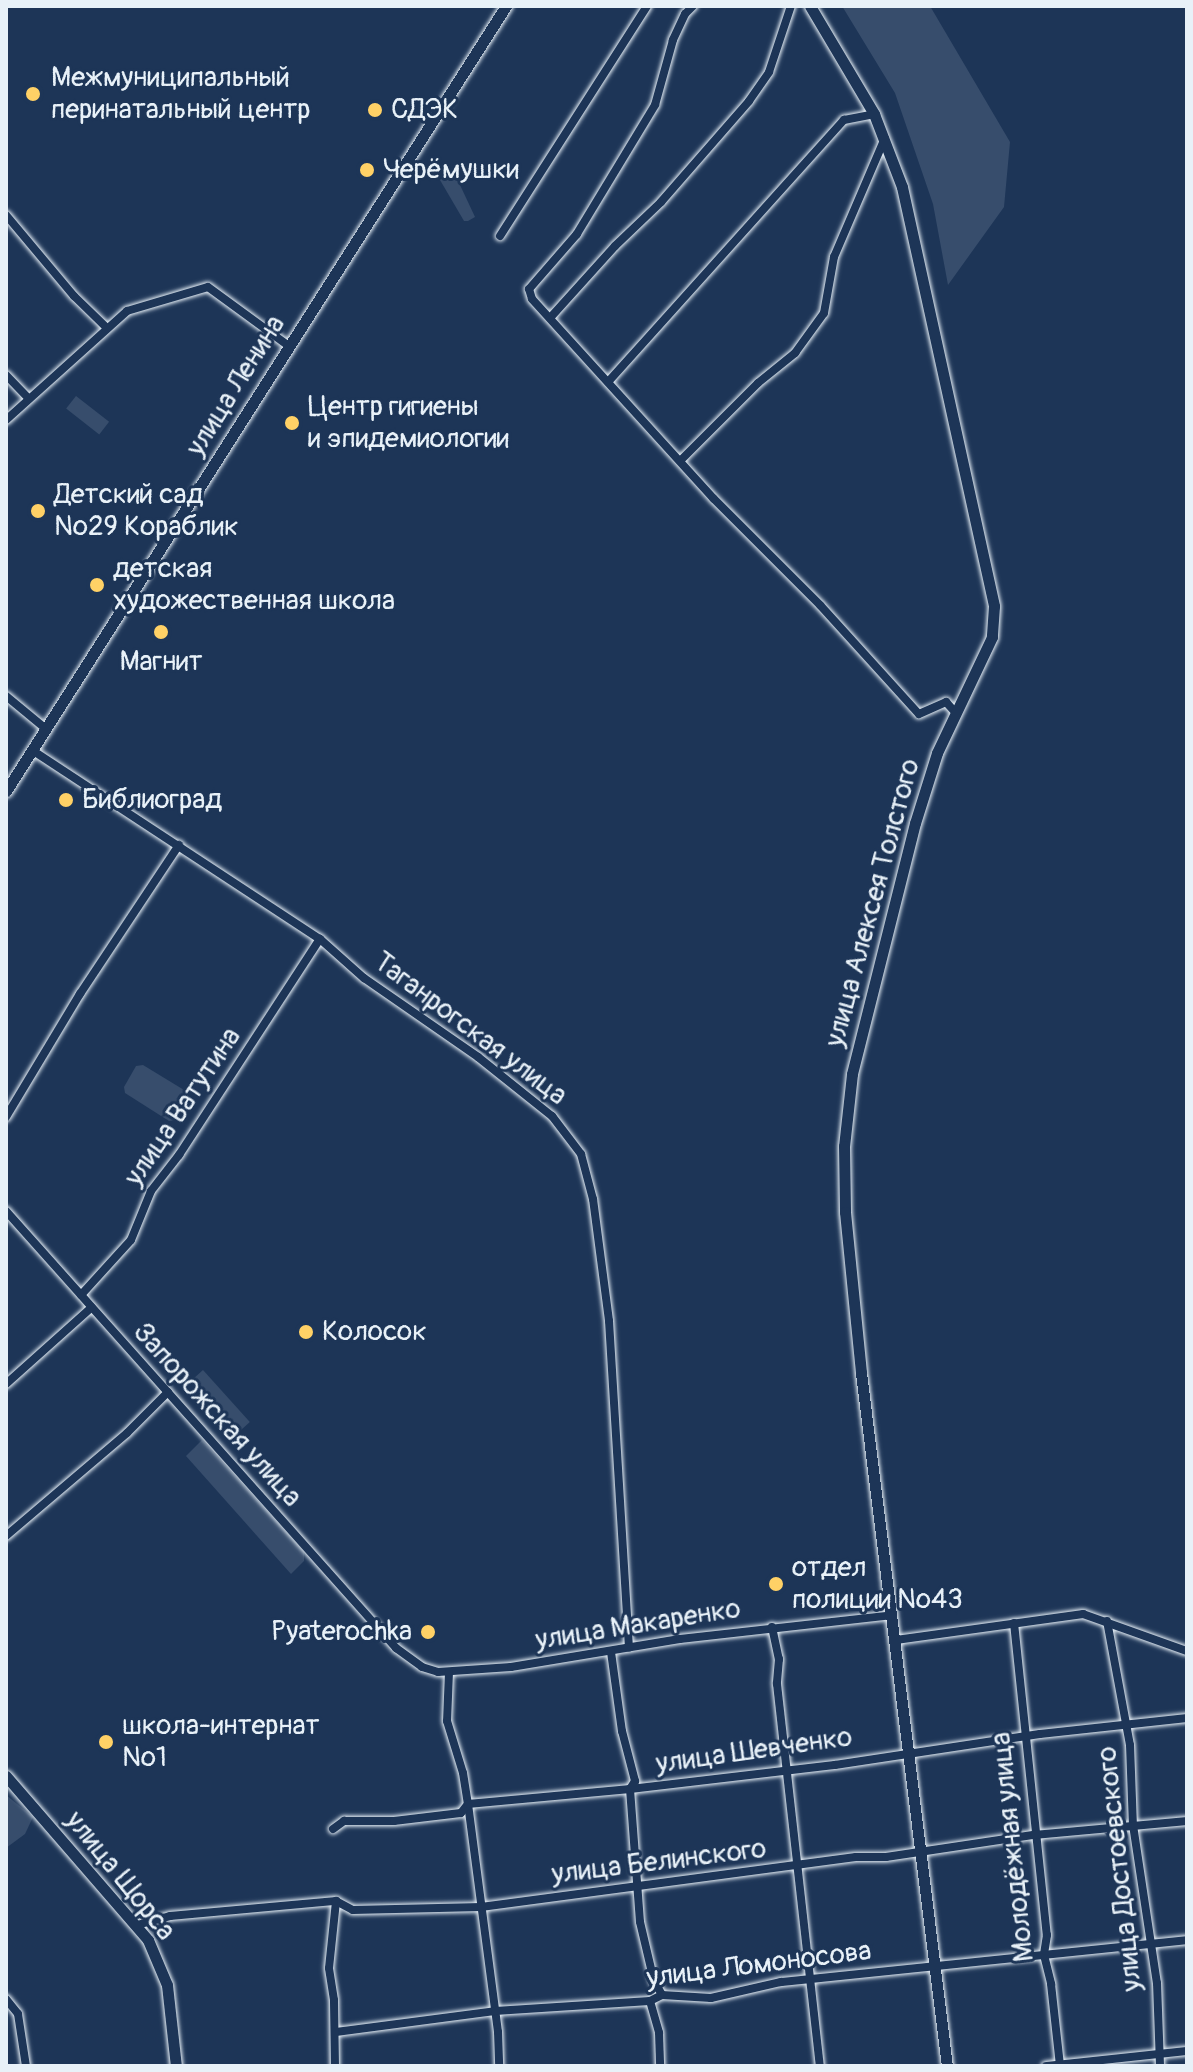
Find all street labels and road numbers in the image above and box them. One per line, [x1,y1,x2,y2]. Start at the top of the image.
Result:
street label: улица Ленина [179,309,293,463]
street label: улица Алексея Толстого [818,755,928,1051]
street label: Таганрогская улица [367,945,573,1113]
street label: улица Ватутина [118,1021,248,1193]
street label: Запорожская улица [126,1316,308,1514]
street label: улица Макаренко [533,1592,743,1658]
street label: улица Шевченко [654,1721,854,1781]
street label: Молодёжная улица [984,1731,1042,1963]
street label: улица Достоевского [1090,1745,1150,1993]
street label: улица Щорса [58,1805,182,1947]
street label: улица Белинского [550,1832,768,1892]
street label: улица Ломоносова [645,1935,873,1995]

